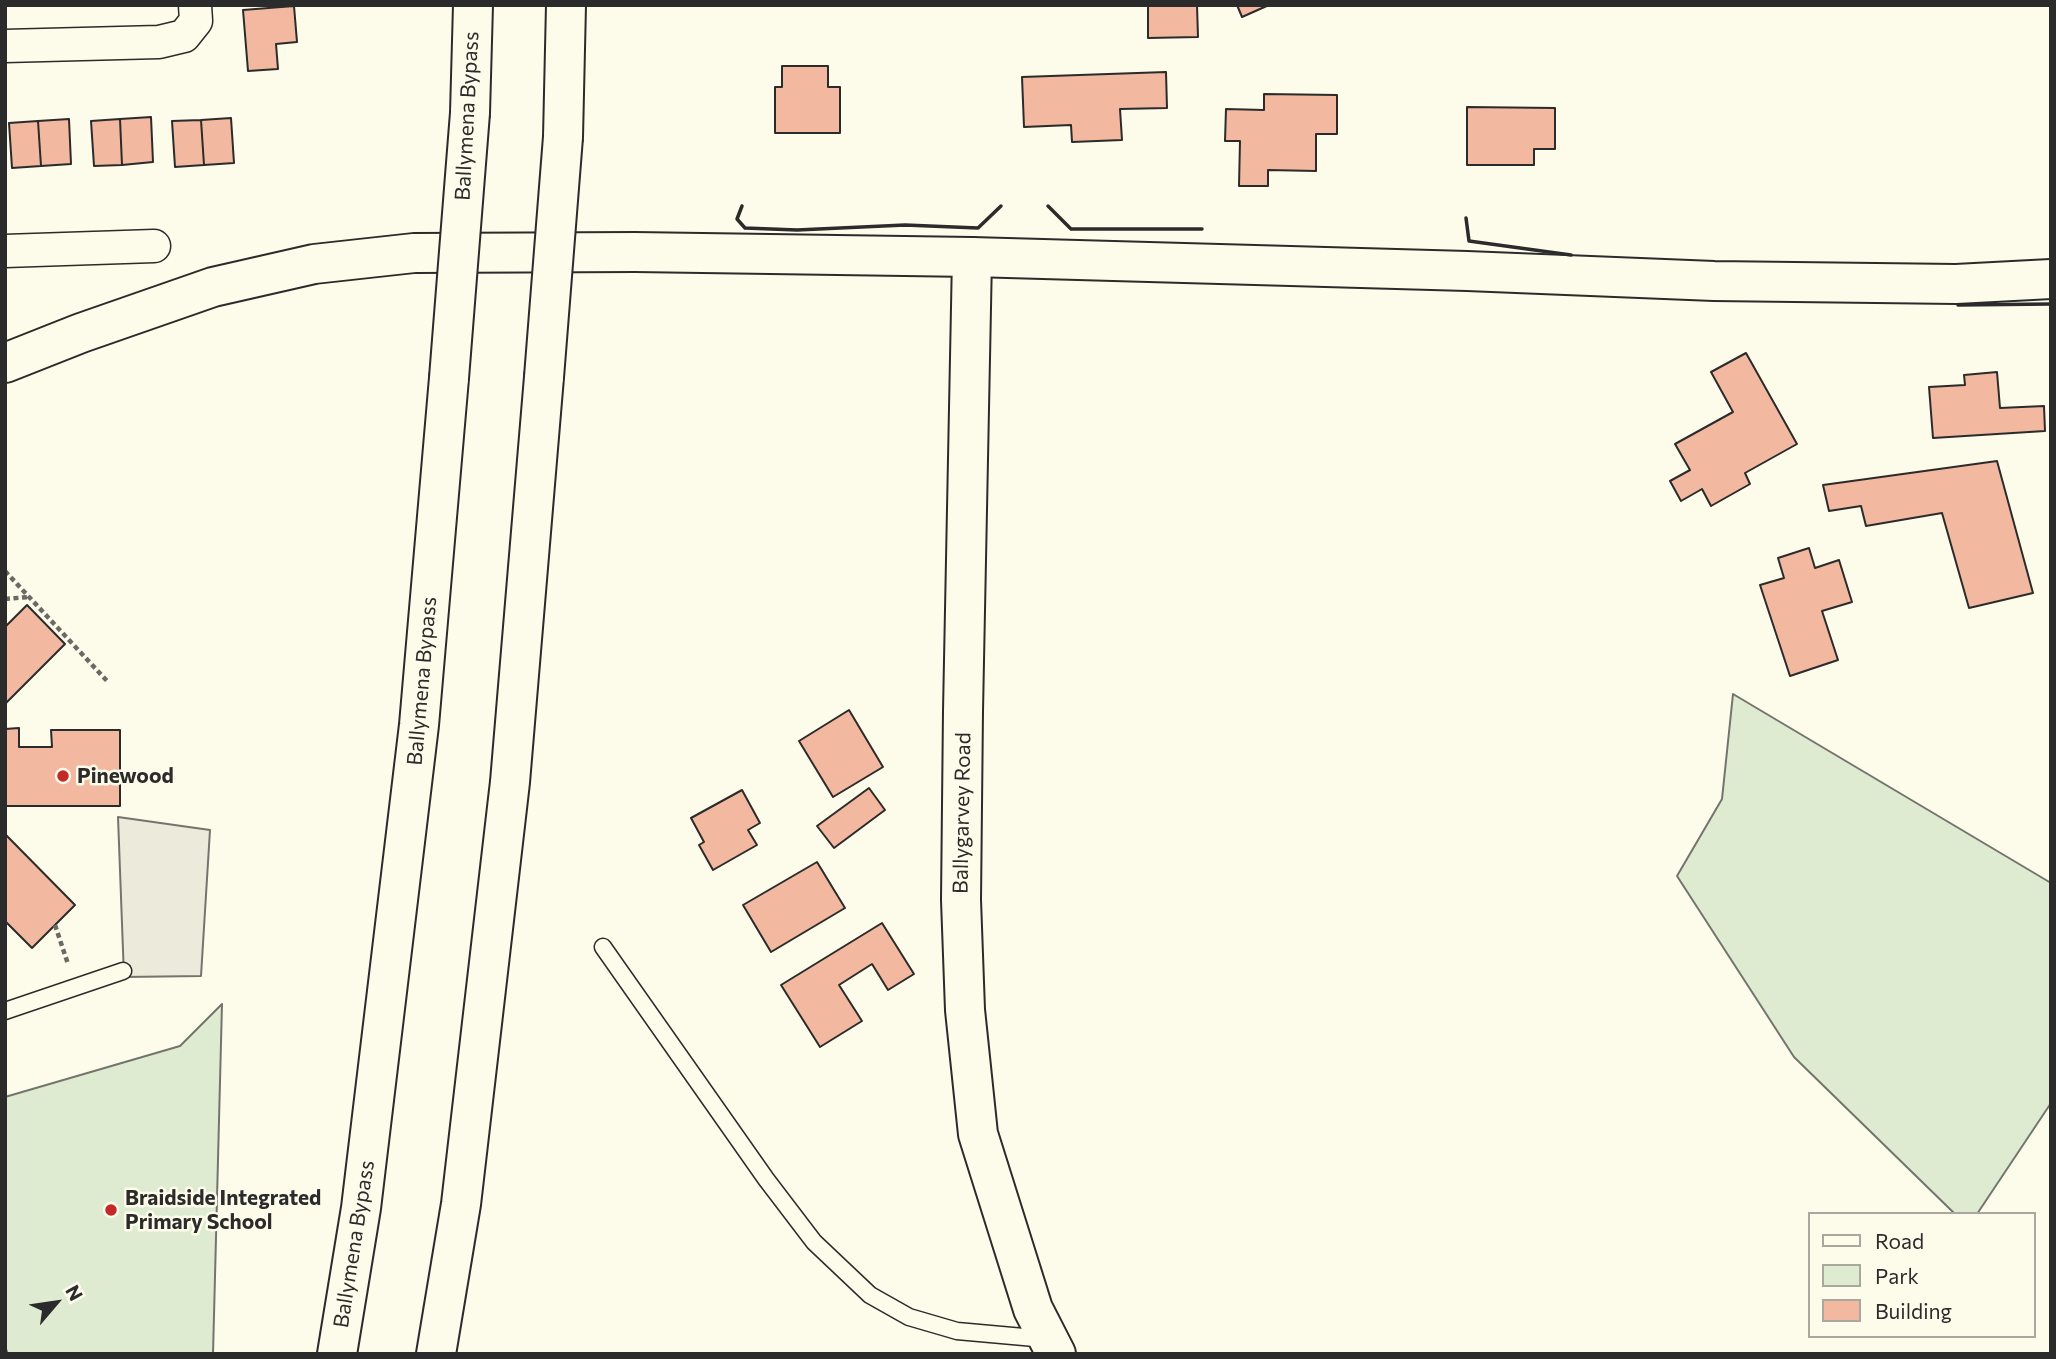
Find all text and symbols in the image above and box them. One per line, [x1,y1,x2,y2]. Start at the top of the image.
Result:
street label: Ballymena Bypass [450,31,484,201]
street label: Ballymena Bypass [402,596,442,766]
street label: Ballygarvey Road [948,732,976,894]
place label: Pinewood [77,763,174,789]
marker: Pinewood [55,768,71,784]
street label: Ballymena Bypass [328,1158,380,1330]
place label: Braidside Integrated Primary School [125,1185,321,1235]
marker: Braidside Integrated Primary School [103,1202,119,1218]
legend [1808,1212,2035,1338]
text: Road [1875,1228,1924,1253]
text: Park [1875,1263,1919,1288]
north arrow [21,1268,91,1338]
text: N [61,1281,88,1304]
text: Building [1875,1298,1952,1323]

